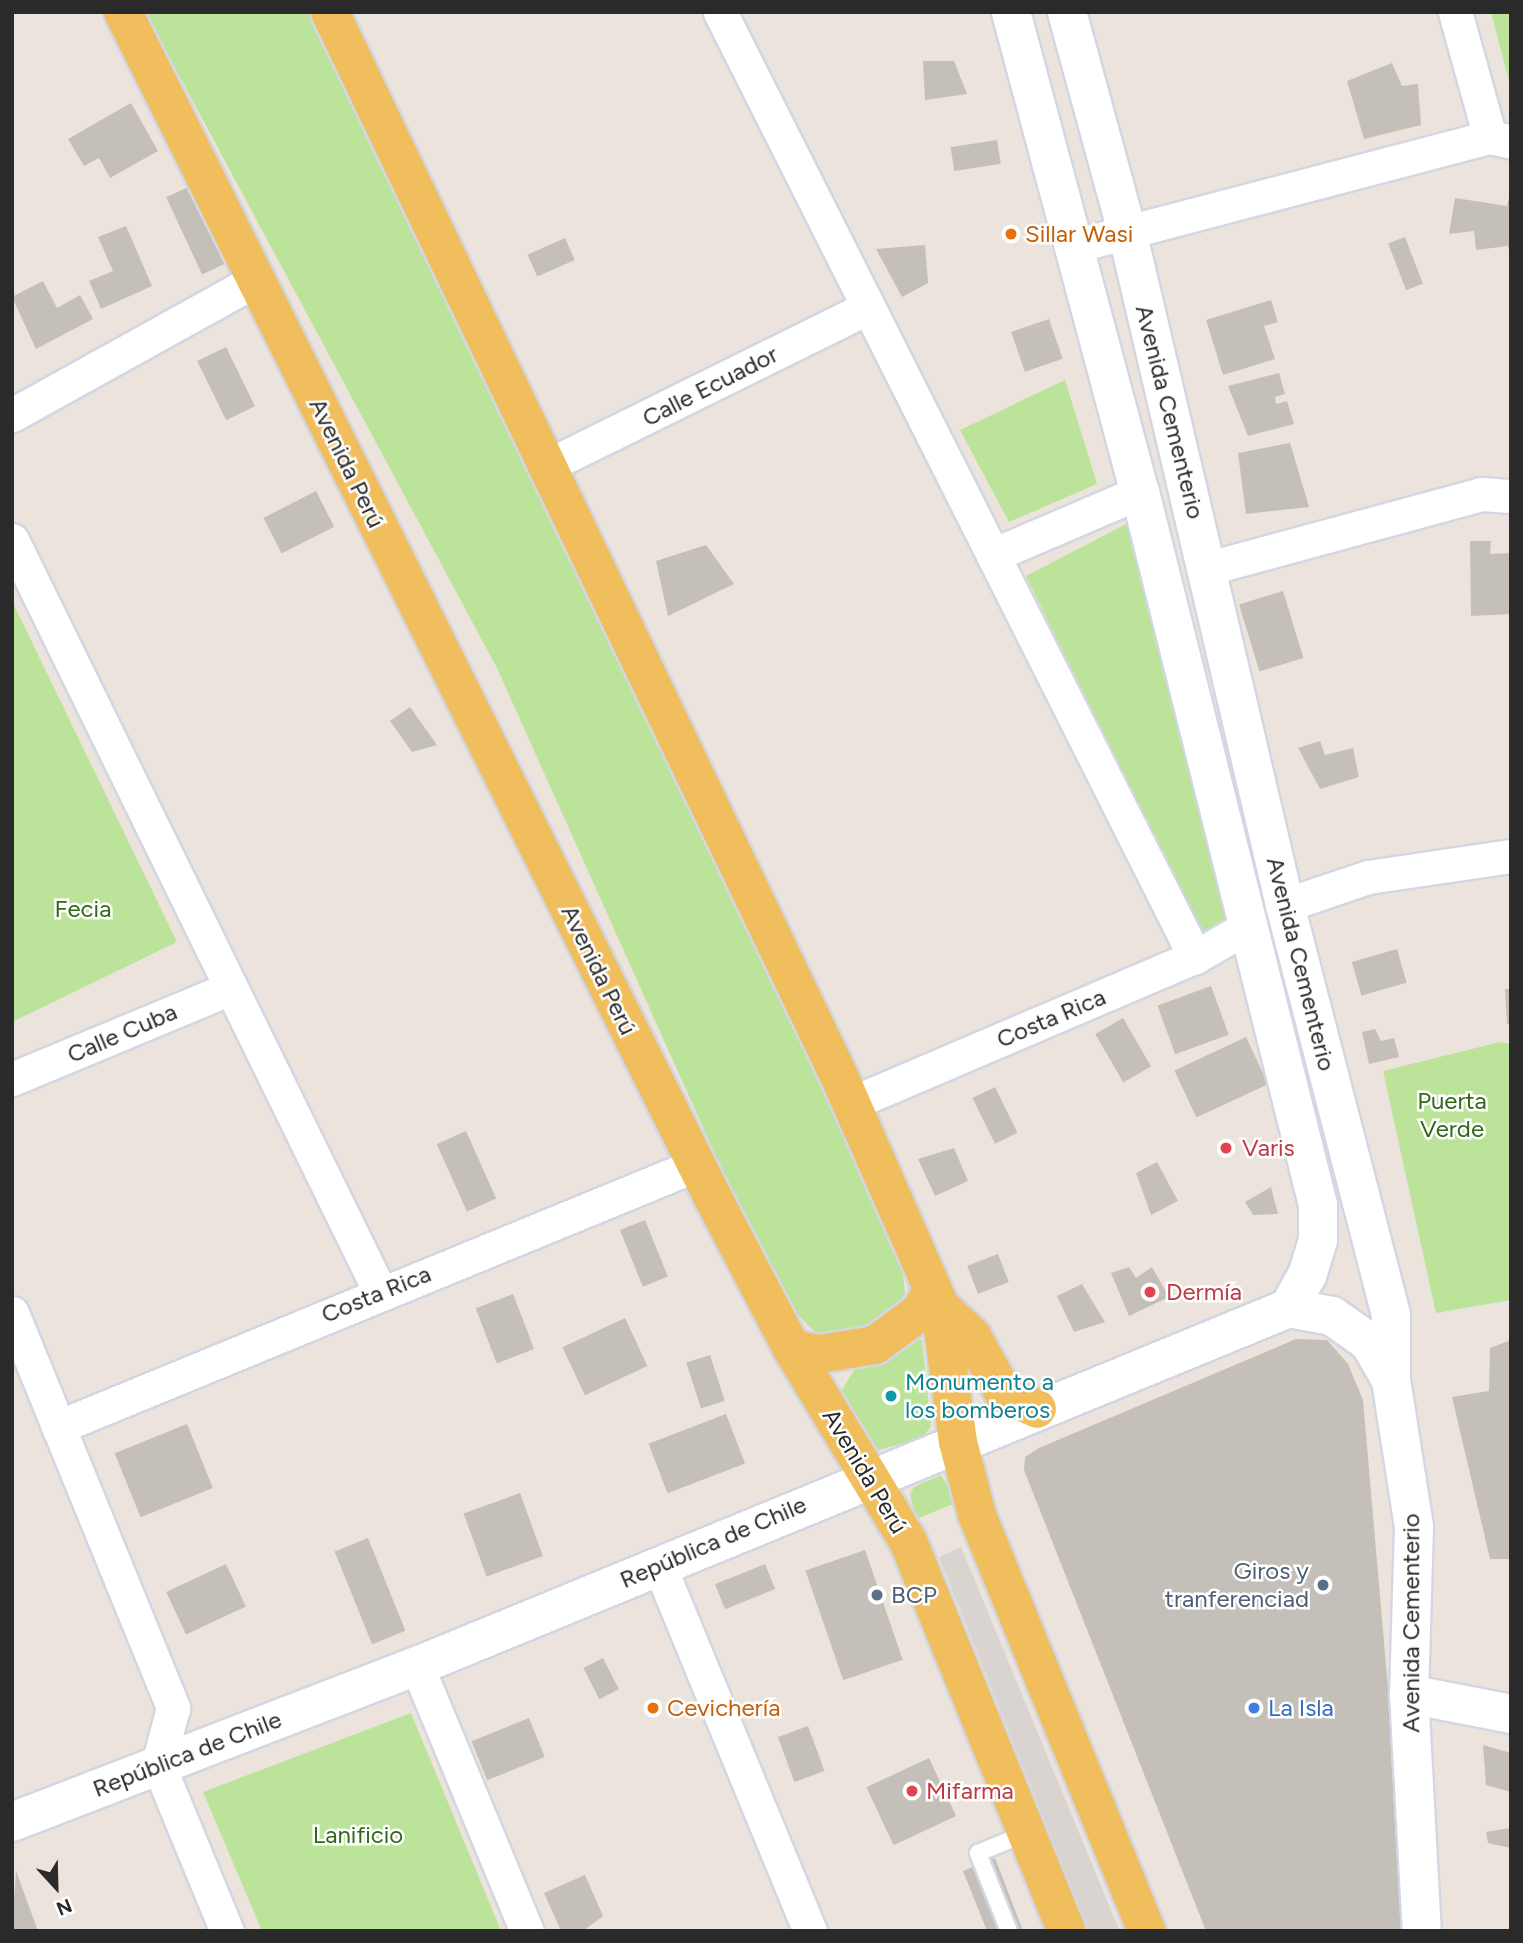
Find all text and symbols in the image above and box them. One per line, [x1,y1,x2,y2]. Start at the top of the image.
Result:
place label: Sillar Wasi [1025,220,1133,248]
marker: Sillar Wasi [1003,226,1019,242]
street label: Avenida Cementerio [1129,302,1211,522]
street label: Calle Ecuador [638,340,782,432]
street label: Avenida Perú [303,393,391,533]
street label: Avenida Cementerio [1260,854,1342,1074]
park label: Fecia [55,895,111,923]
street label: Avenida Perú [555,900,643,1040]
street label: Costa Rica [992,982,1110,1054]
street label: Calle Cuba [63,997,181,1069]
park label: Puerta Verde [1417,1087,1487,1143]
place label: Varis [1242,1134,1295,1162]
marker: Varis [1216,1138,1236,1158]
street label: Costa Rica [317,1259,435,1329]
place label: Dermía [1166,1278,1242,1306]
marker: Dermía [1140,1282,1160,1302]
place label: Monumento a los bomberos [905,1368,1054,1424]
marker: Monumento a los bomberos [883,1388,899,1404]
street label: Avenida Perú [816,1403,914,1539]
street label: República de Chile [616,1490,810,1594]
street label: Avenida Cementerio [1397,1513,1425,1733]
place label: Giros y tranferenciad [1165,1557,1309,1613]
marker: Giros y tranferenciad [1315,1577,1331,1593]
place label: BCP [891,1581,937,1609]
marker: BCP [869,1587,885,1603]
place label: Cevichería [667,1694,781,1722]
place label: La Isla [1268,1694,1334,1722]
marker: Cevichería [645,1700,661,1716]
marker: La Isla [1246,1700,1262,1716]
street label: República de Chile [89,1705,285,1803]
place label: Mifarma [926,1777,1014,1805]
marker: Mifarma [904,1783,920,1799]
park label: Lanificio [313,1821,403,1849]
north arrow [21,1852,91,1922]
text: N [53,1894,75,1920]

